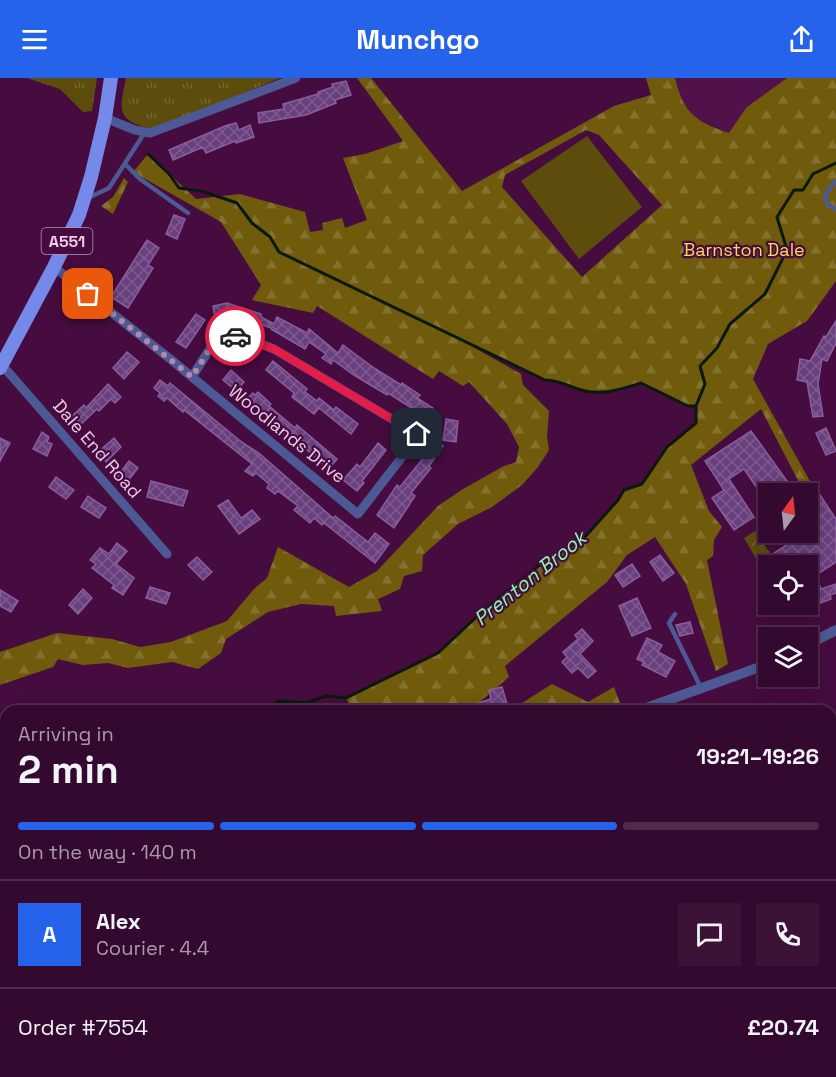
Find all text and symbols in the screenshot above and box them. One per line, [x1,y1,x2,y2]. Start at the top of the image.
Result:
text: Munchgo [356,22,480,57]
icon: menu [18,23,51,56]
icon: share [785,23,818,56]
road number: A551 [42,228,92,254]
park label: Barnston Dale [683,238,805,261]
pin [62,268,113,319]
icon: bag [71,277,104,310]
courier [205,306,265,366]
icon: car [219,320,252,353]
street label: Woodlands Drive [224,379,350,488]
street label: Dale End Road [48,395,147,503]
pin [391,408,442,459]
icon: home [400,417,433,450]
north arrow [758,483,818,543]
map controls [758,483,818,687]
water label: Prenton Brook [468,523,593,631]
button: locate [758,555,818,615]
button: layers [758,627,818,687]
text: Arriving in [18,721,114,747]
text: 19:21–19:26 [696,742,819,770]
text: 2 min [18,745,119,794]
text: On the way · 140 m [18,839,197,865]
button: chat [678,903,741,966]
button: phone [756,903,819,966]
text: Alex [96,907,141,935]
text: A [43,920,56,948]
text: Courier · 4.4 [96,935,209,961]
text: Order #7554 [18,1013,148,1041]
text: £20.74 [747,1013,819,1041]

